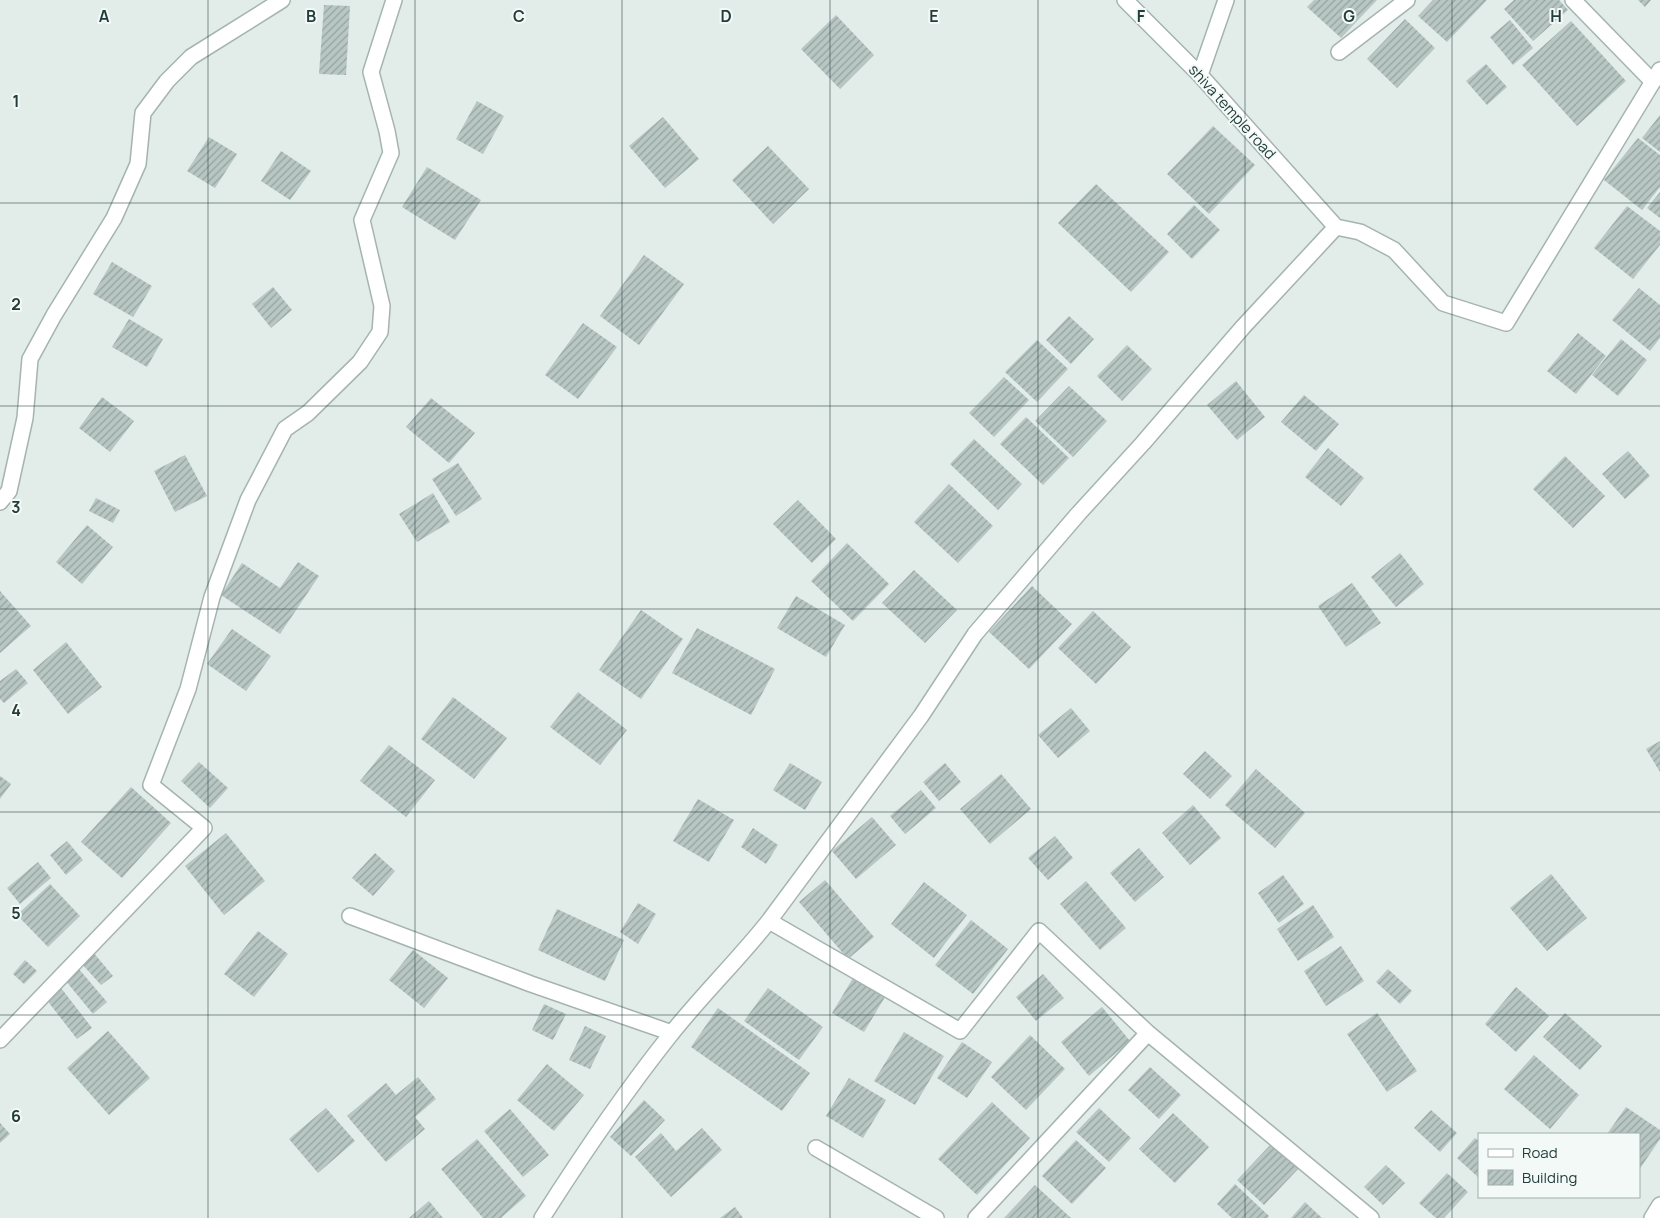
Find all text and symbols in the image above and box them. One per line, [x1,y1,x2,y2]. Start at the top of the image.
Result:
text: A [99,5,110,27]
text: B [306,5,316,27]
text: C [513,5,525,27]
text: D [720,5,732,27]
text: E [929,5,939,27]
text: F [1137,5,1146,27]
text: G [1343,5,1355,27]
text: H [1550,5,1562,27]
street label: shiva temple road [1184,60,1281,164]
text: 1 [12,90,20,112]
text: 2 [11,293,21,315]
text: 3 [11,496,21,518]
text: 4 [11,699,21,721]
text: 5 [11,902,21,924]
text: 6 [11,1105,21,1127]
legend [1478,1133,1640,1198]
text: Road [1522,1142,1558,1163]
text: Building [1522,1167,1577,1188]

